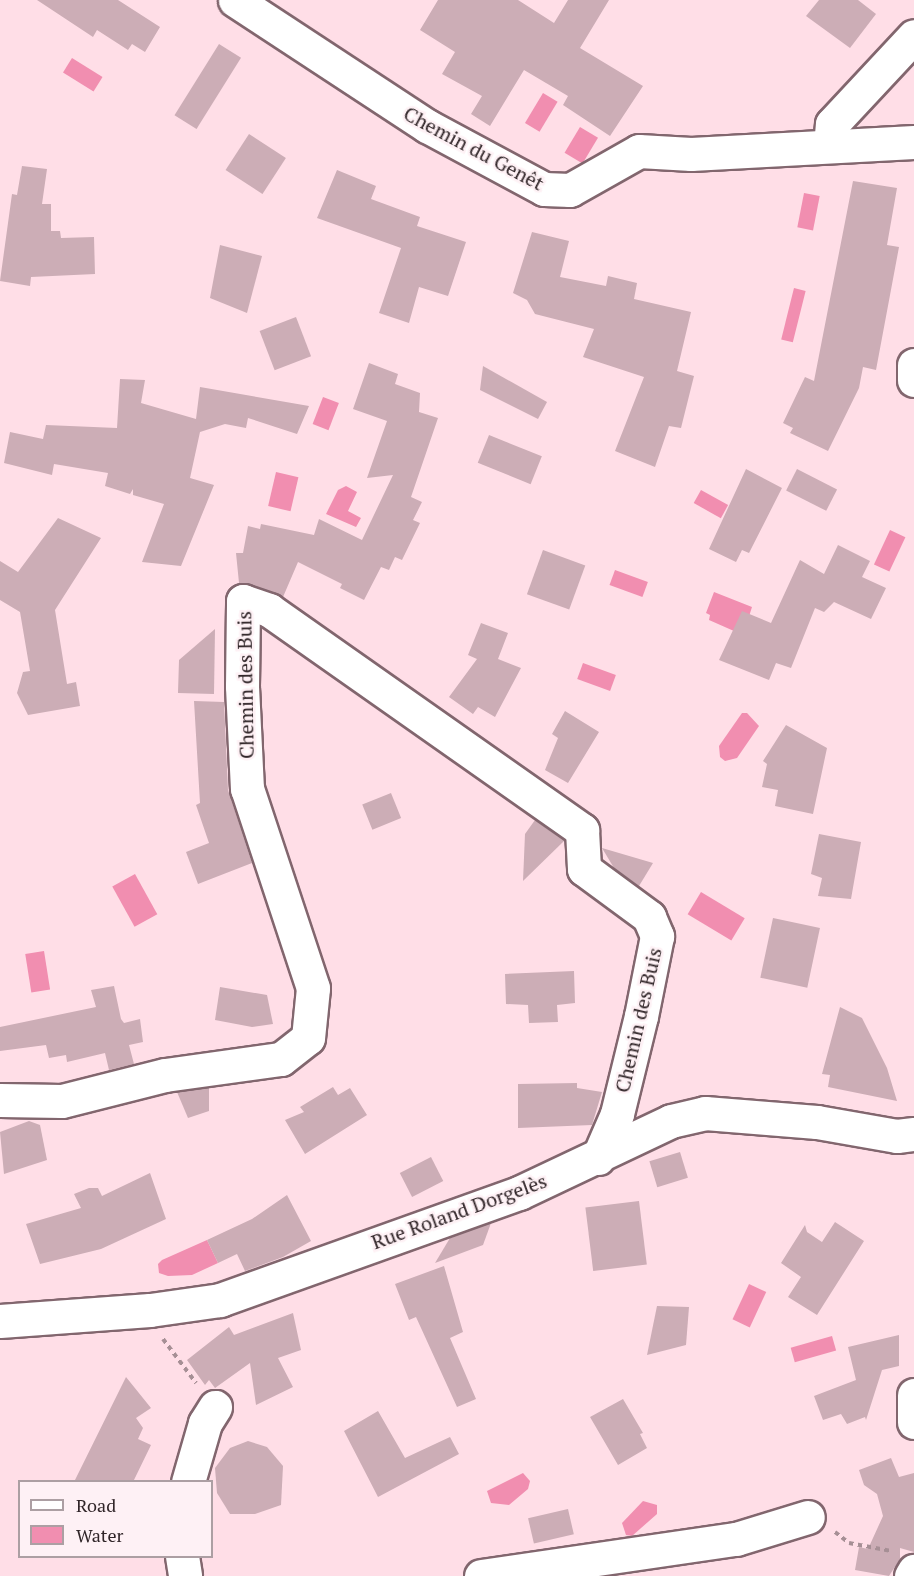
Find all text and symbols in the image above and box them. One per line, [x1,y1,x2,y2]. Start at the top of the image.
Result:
street label: Chemin du Genêt [400,101,548,195]
street label: Chemin des Buis [232,611,258,759]
street label: Chemin des Buis [610,945,666,1095]
street label: Rue Roland Dorgelès [368,1168,550,1254]
legend [18,1480,213,1558]
text: Road [76,1493,116,1517]
text: Water [76,1523,123,1547]

